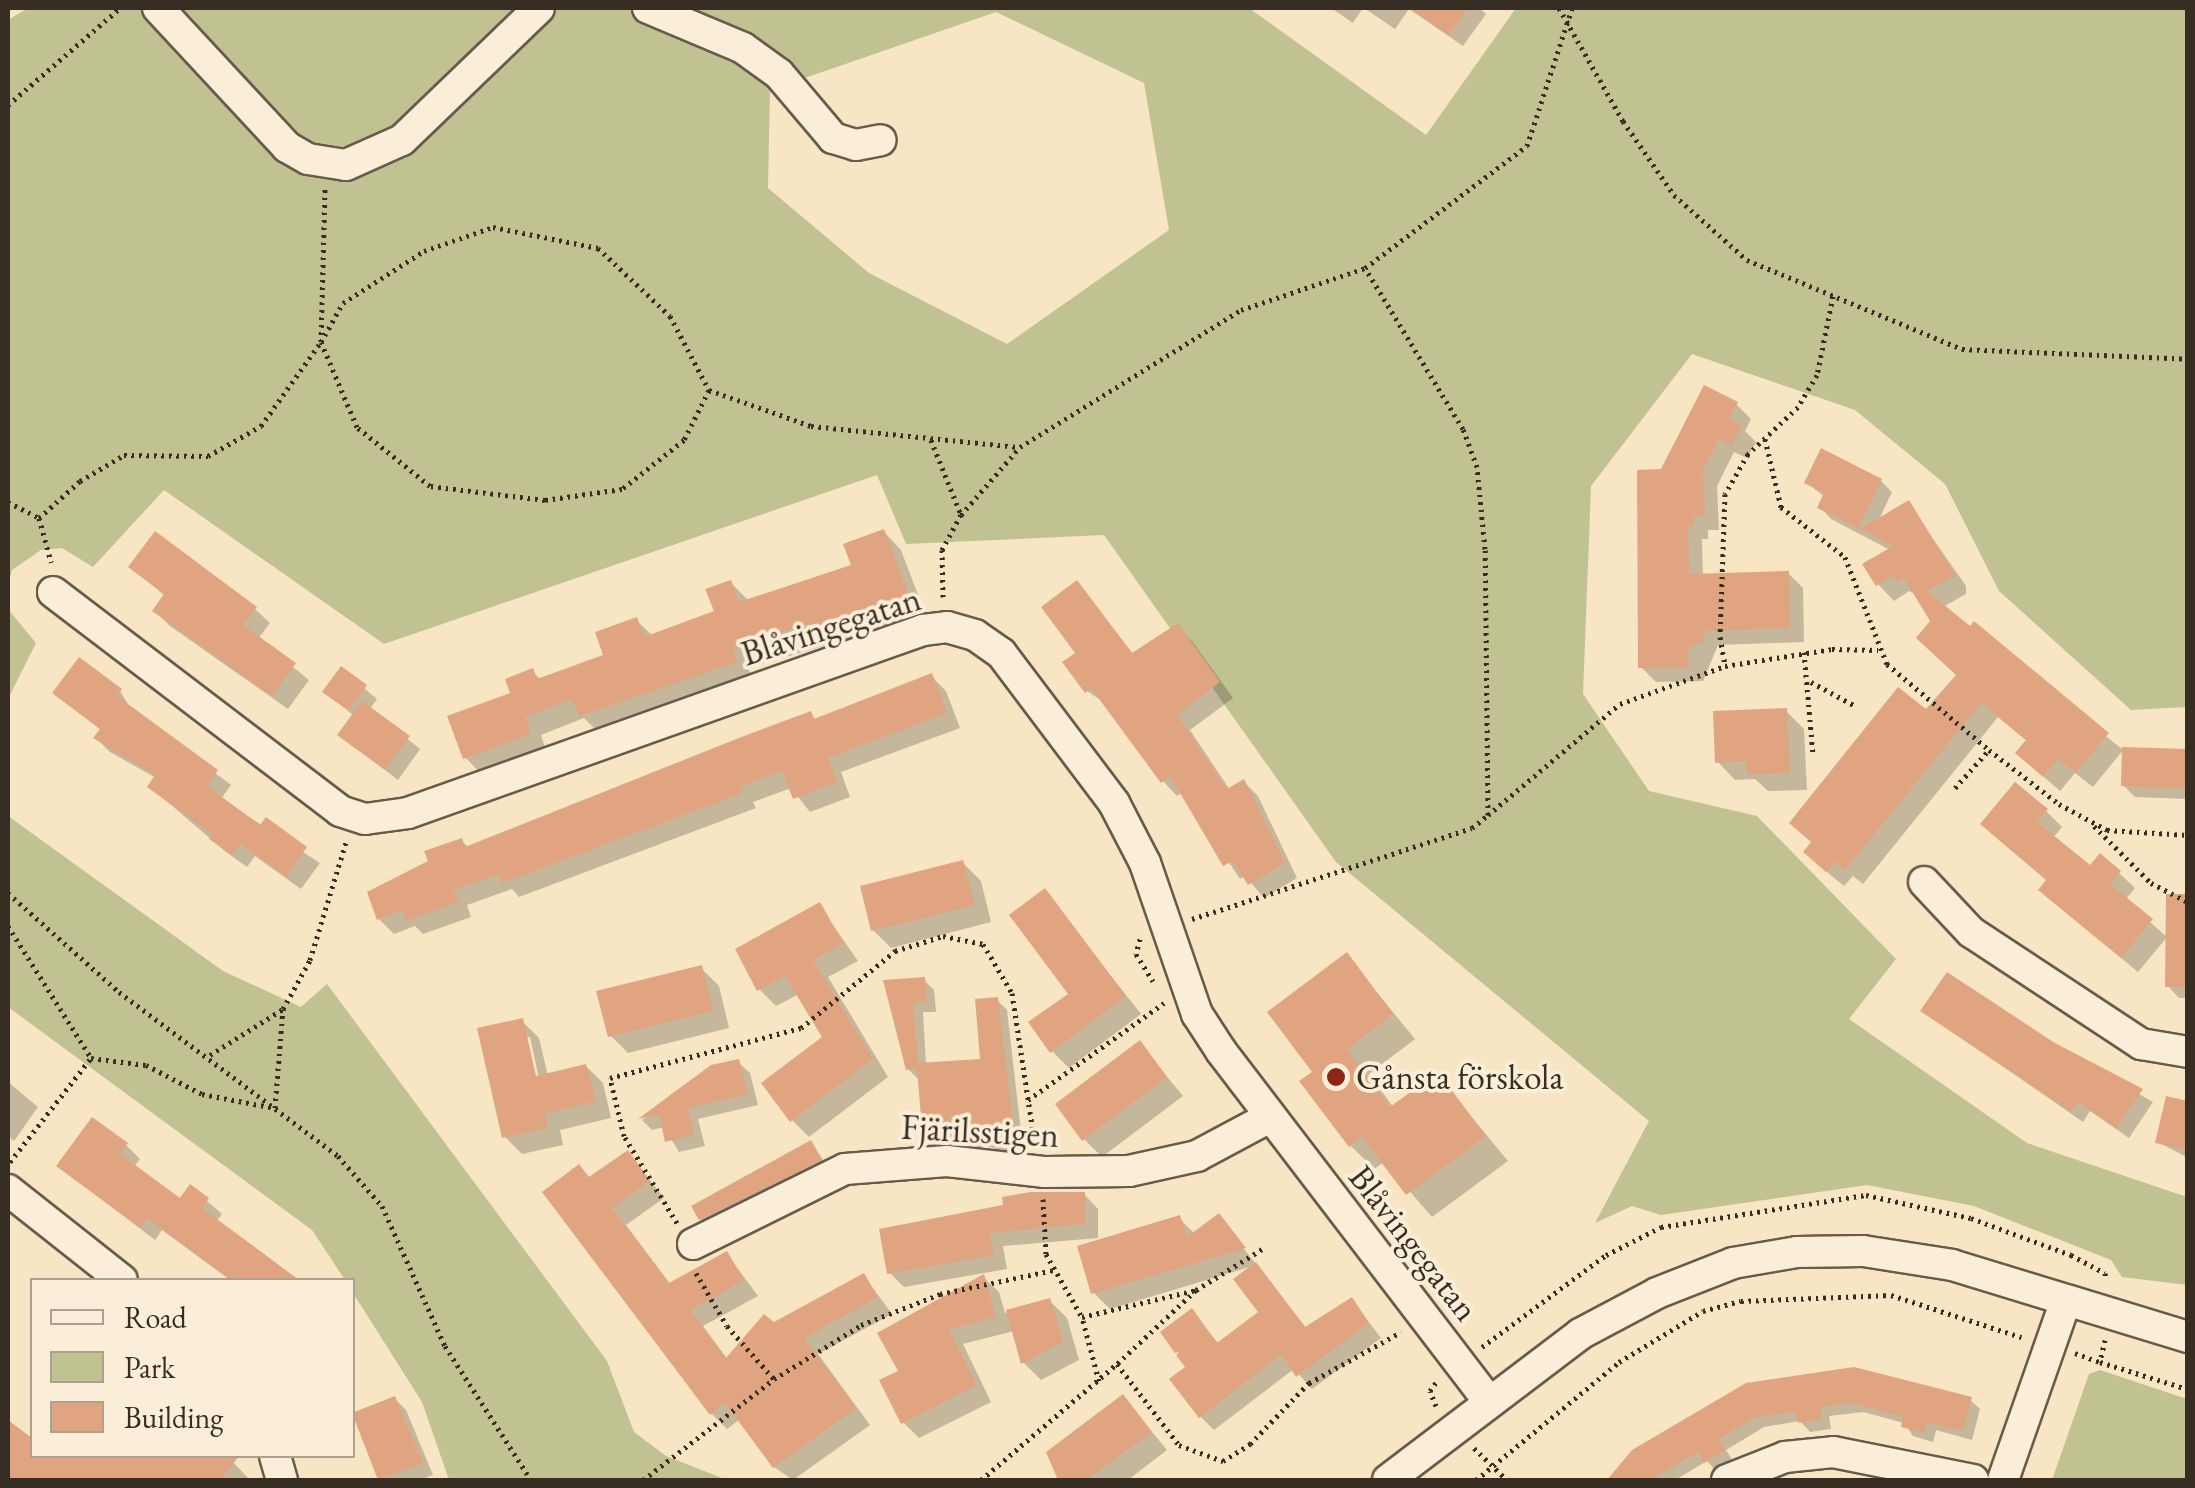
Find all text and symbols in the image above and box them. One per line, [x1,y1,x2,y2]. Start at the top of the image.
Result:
street label: Blåvingegatan [736,577,926,675]
place label: Gånsta förskola [1356,1056,1563,1098]
marker: Gånsta förskola [1325,1066,1347,1088]
street label: Fjärilsstigen [900,1106,1060,1156]
street label: Blåvingegatan [1340,1157,1488,1329]
legend [30,1278,355,1458]
text: Road [124,1298,187,1337]
text: Park [124,1348,175,1387]
text: Building [124,1398,223,1437]

